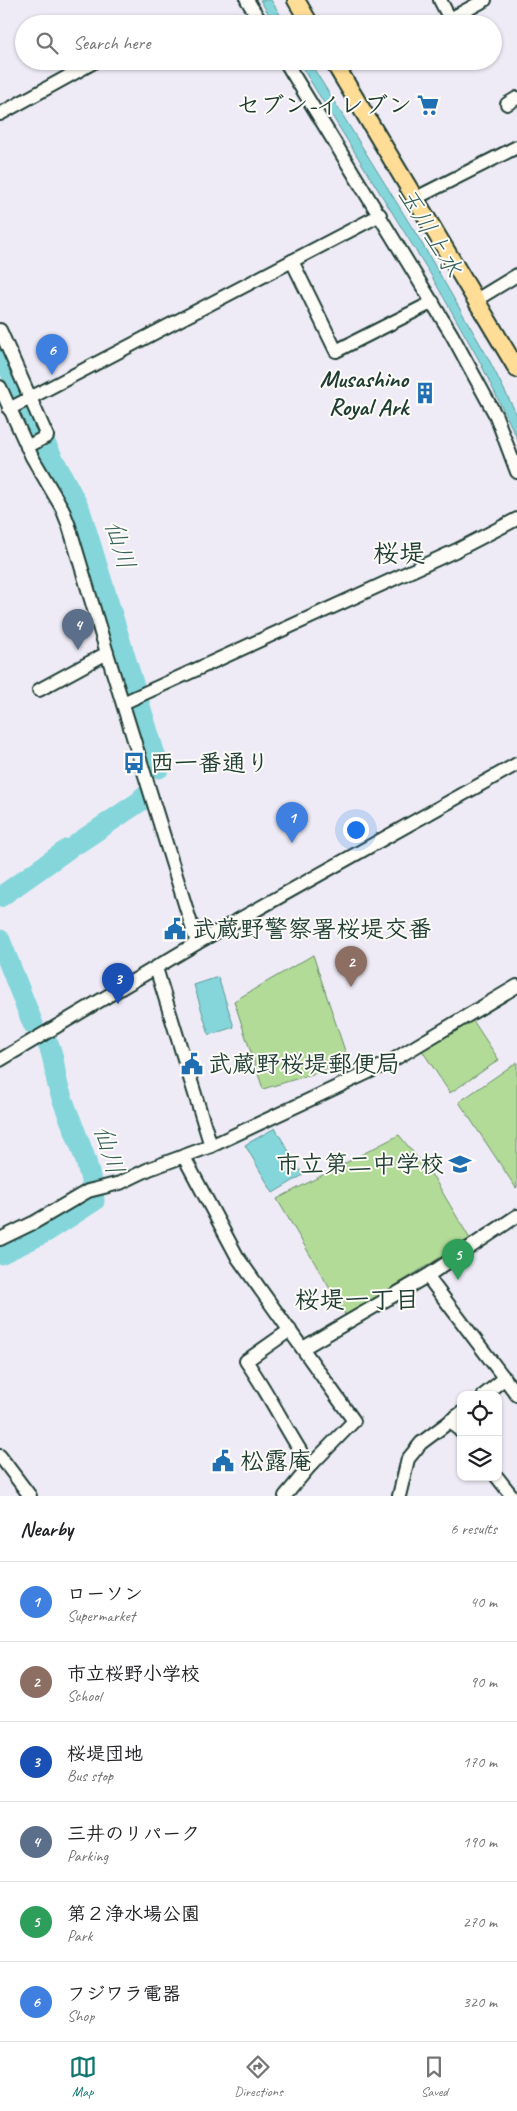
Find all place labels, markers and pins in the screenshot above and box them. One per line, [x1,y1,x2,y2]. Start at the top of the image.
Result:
place label: セブン-イレブン [236,90,412,120]
supermarket icon: セブン-イレブン [415,92,441,118]
pin: 6 [36,334,68,375]
place label: Musashino Royal Ark [320,364,410,422]
building icon: Musashino Royal Ark [412,380,438,406]
pin: 4 [62,609,94,650]
place label: 西一番通り [150,748,270,778]
bus stop icon: 西一番通り [121,750,147,776]
pin: 1 [276,802,308,843]
place label: 武蔵野警察署桜堤交番 [192,914,432,944]
public building icon: 武蔵野警察署桜堤交番 [162,916,188,942]
pin: 2 [335,946,367,987]
pin: 3 [102,963,134,1004]
place label: 武蔵野桜堤郵便局 [208,1049,400,1079]
public building icon: 武蔵野桜堤郵便局 [179,1051,205,1077]
place label: 市立第二中学校 [276,1149,444,1179]
school or university icon: 市立第二中学校 [447,1151,473,1177]
pin: 5 [442,1239,474,1280]
place label: 松露庵 [240,1446,312,1476]
public building icon: 松露庵 [210,1448,236,1474]

